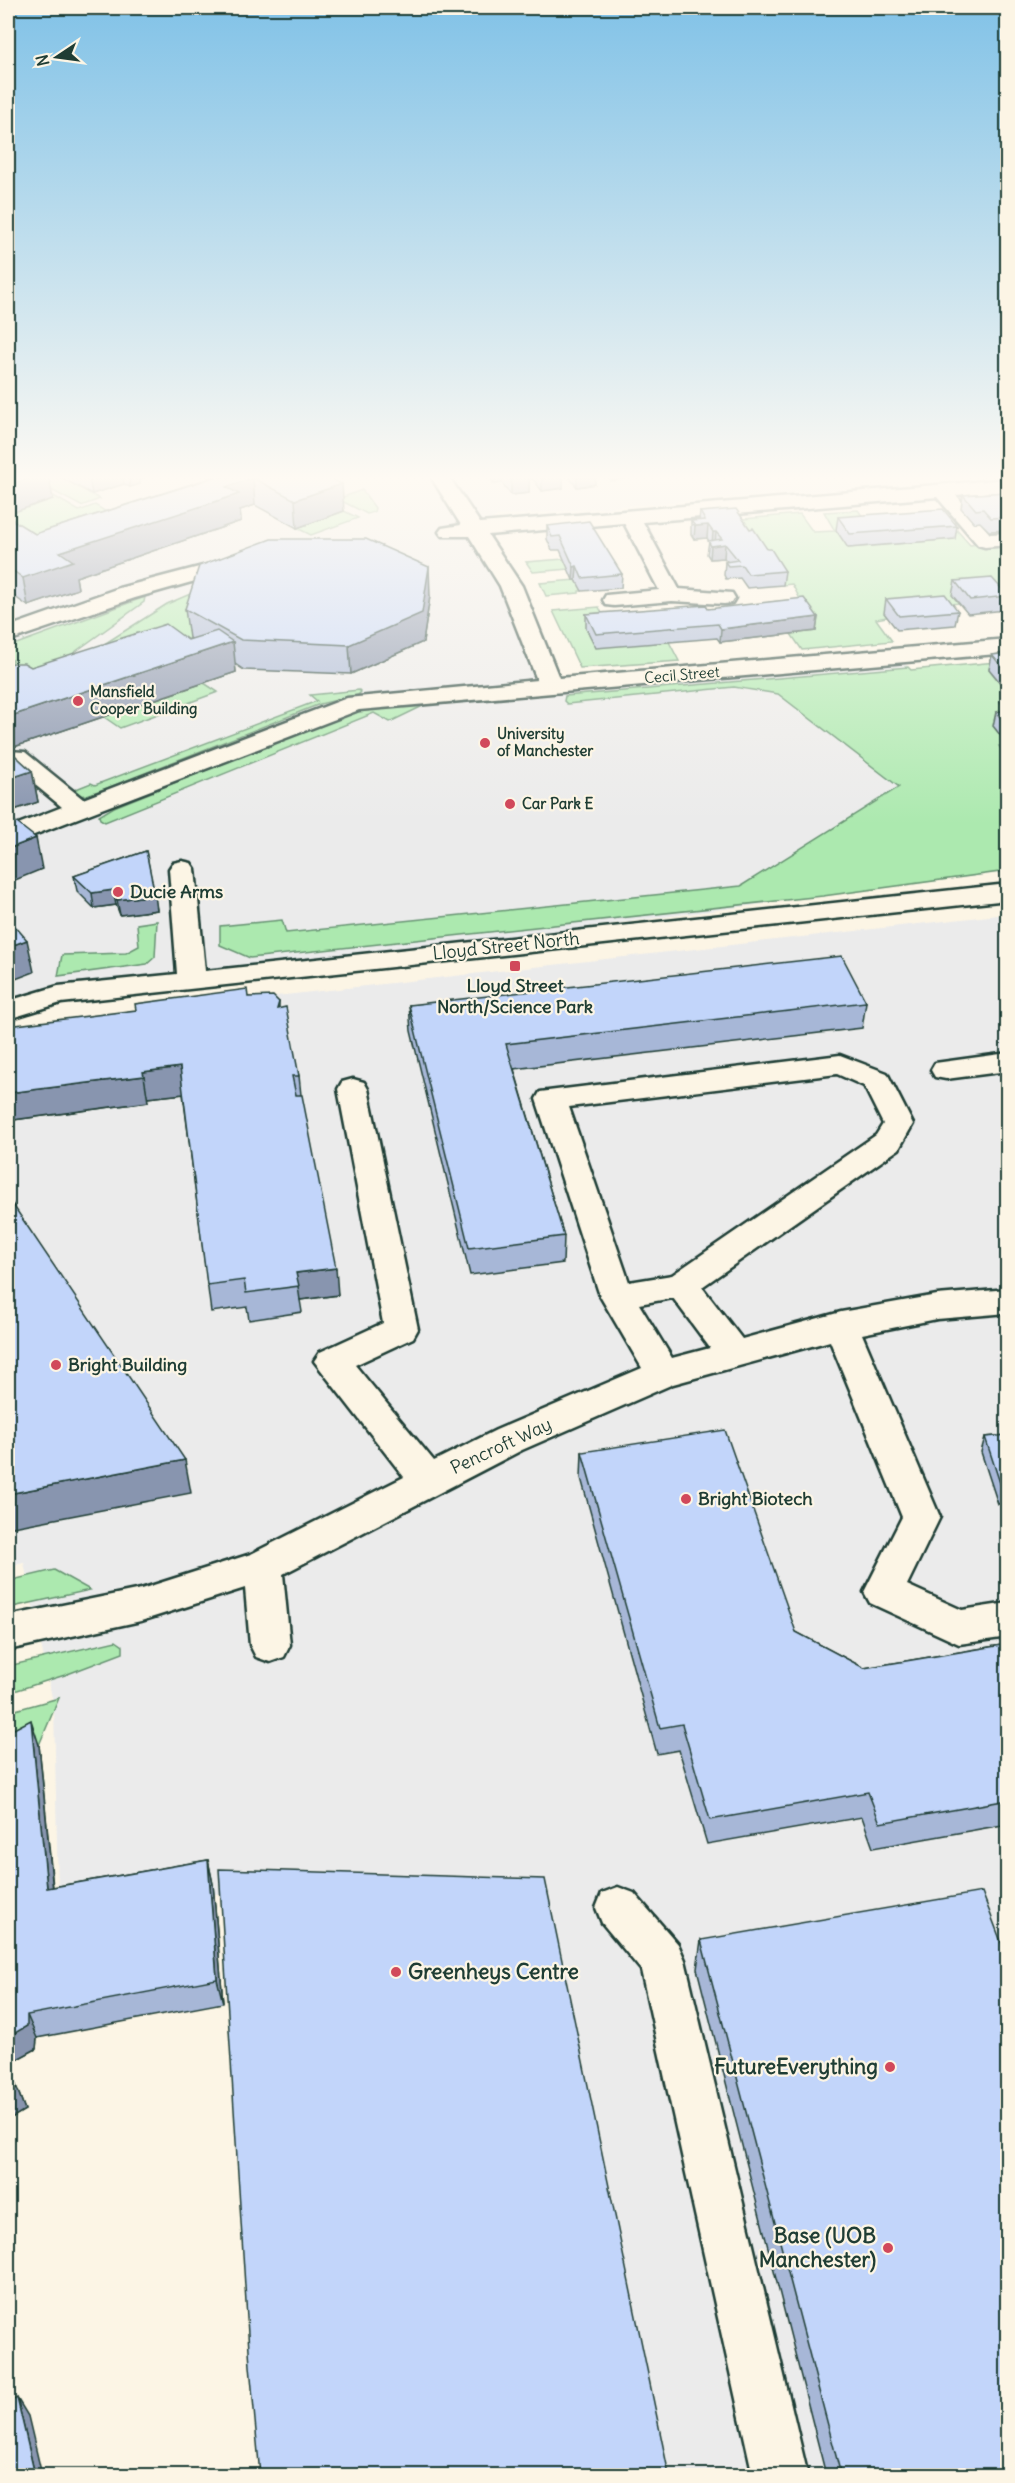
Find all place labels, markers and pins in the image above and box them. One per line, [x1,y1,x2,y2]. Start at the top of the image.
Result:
place label: Mansfield Cooper Building [90,682,197,719]
marker: Mansfield Cooper Building [71,694,85,708]
place label: University of Manchester [497,724,594,760]
marker: University of Manchester [478,736,492,750]
place label: Car Park E [522,794,594,813]
marker: Car Park E [503,797,517,811]
place label: Ducie Arms [130,880,223,903]
marker: Ducie Arms [111,885,125,899]
marker: Lloyd Street North/Science Park [508,959,522,973]
place label: Lloyd Street North/Science Park [437,974,593,1018]
place label: Bright Building [68,1353,187,1376]
marker: Bright Building [49,1358,63,1372]
place label: Bright Biotech [698,1487,813,1510]
marker: Bright Biotech [679,1492,693,1506]
place label: Greenheys Centre [408,1958,579,1985]
marker: Greenheys Centre [389,1965,403,1979]
place label: FutureEverything [714,2053,878,2080]
marker: FutureEverything [883,2060,897,2074]
place label: Base (UOB Manchester) [759,2222,876,2273]
marker: Base (UOB Manchester) [881,2241,895,2255]

